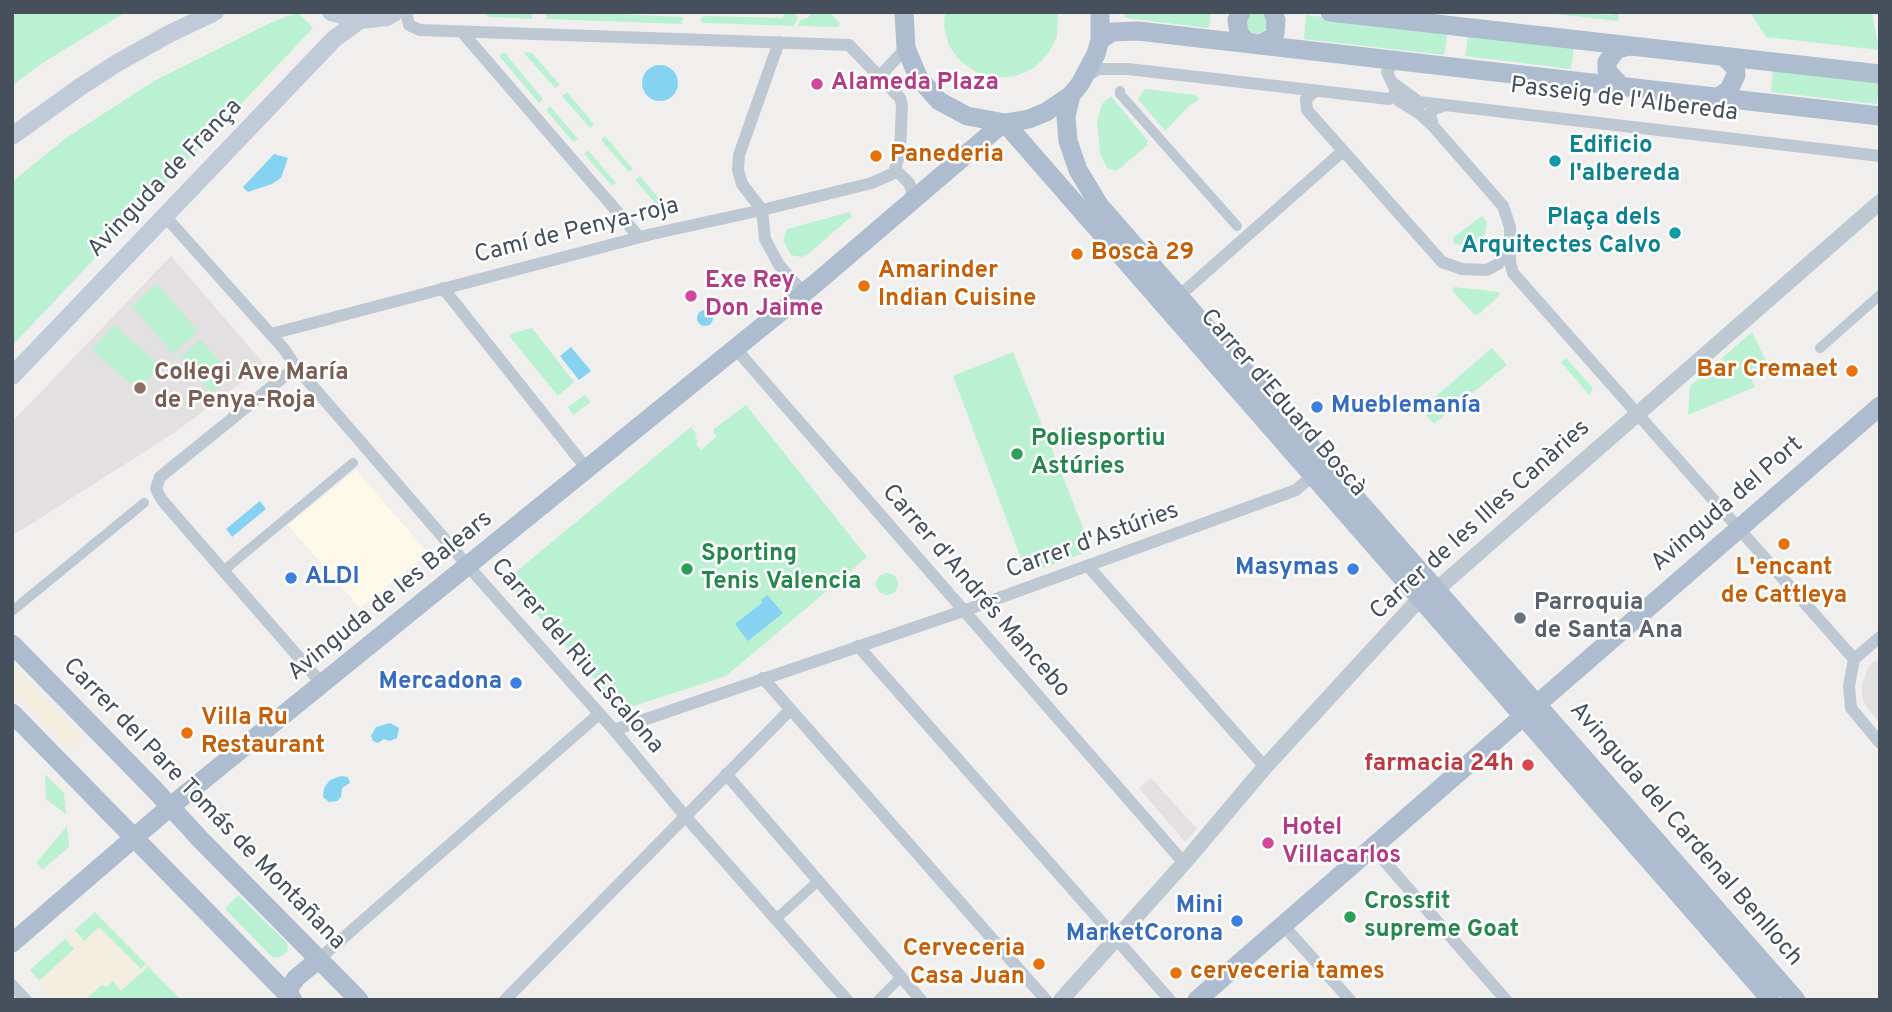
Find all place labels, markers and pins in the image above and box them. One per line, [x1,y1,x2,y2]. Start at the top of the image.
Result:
place label: Alameda Plaza [831,70,999,98]
marker: Alameda Plaza [809,76,825,92]
place label: Edificio l'albereda [1569,133,1680,189]
place label: Panederia [890,142,1004,170]
marker: Panederia [868,148,884,164]
marker: Edificio l'albereda [1547,153,1563,169]
place label: Plaça dels Arquitectes Calvo [1461,205,1661,261]
marker: Plaça dels Arquitectes Calvo [1667,225,1683,241]
place label: Boscà 29 [1091,240,1194,268]
marker: Boscà 29 [1069,246,1085,262]
place label: Amarinder Indian Cuisine [878,258,1036,314]
place label: Exe Rey Don Jaime [705,268,823,324]
marker: Amarinder Indian Cuisine [856,278,872,294]
marker: Exe Rey Don Jaime [683,288,699,304]
place label: Bar Cremaet [1696,357,1838,385]
place label: Col·legi Ave María de Penya-Roja [154,360,349,416]
marker: Bar Cremaet [1844,363,1860,379]
marker: Col·legi Ave María de Penya-Roja [132,380,148,396]
place label: Mueblemanía [1331,393,1481,421]
marker: Mueblemanía [1309,399,1325,415]
place label: Poliesportiu Astúries [1031,426,1166,482]
marker: Poliesportiu Astúries [1009,446,1025,462]
marker: L'encant de Cattleya [1776,536,1792,552]
place label: Sporting Tenis Valencia [701,541,861,597]
place label: Masymas [1235,555,1339,583]
place label: L'encant de Cattleya [1721,555,1847,611]
marker: Sporting Tenis Valencia [679,561,695,577]
marker: Masymas [1345,561,1361,577]
place label: ALDI [305,564,360,592]
marker: ALDI [283,570,299,586]
place label: Parroquia de Santa Ana [1534,590,1683,646]
marker: Parroquia de Santa Ana [1512,610,1528,626]
place label: Mercadona [379,669,502,697]
marker: Mercadona [508,675,524,691]
place label: Villa Ru Restaurant [201,705,325,761]
marker: Villa Ru Restaurant [179,725,195,741]
place label: farmacia 24h [1364,751,1514,779]
marker: farmacia 24h [1520,757,1536,773]
place label: Hotel Villacarlos [1282,815,1401,871]
marker: Hotel Villacarlos [1260,835,1276,851]
place label: Crossfit supreme Goat [1364,889,1519,945]
place label: Mini MarketCorona [1066,893,1223,949]
marker: Crossfit supreme Goat [1342,909,1358,925]
marker: Mini MarketCorona [1229,913,1245,929]
place label: Cerveceria Casa Juan [903,936,1025,992]
marker: Cerveceria Casa Juan [1031,956,1047,972]
place label: cerveceria tames [1190,959,1385,987]
marker: cerveceria tames [1168,965,1184,981]

